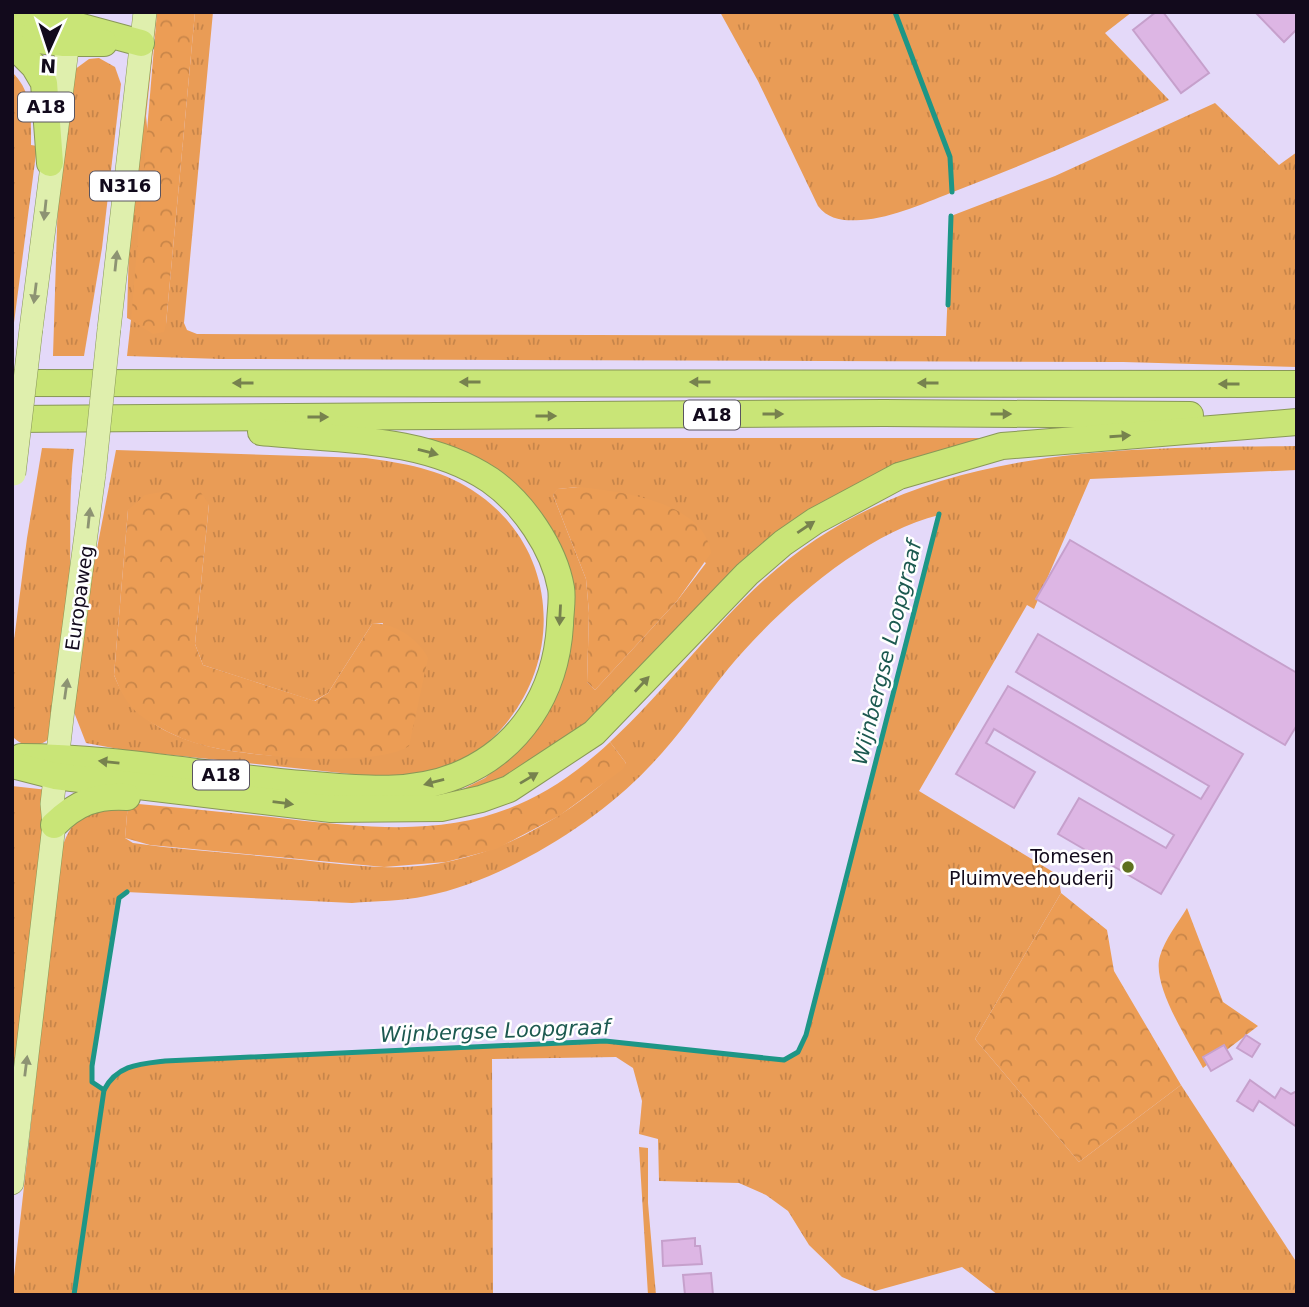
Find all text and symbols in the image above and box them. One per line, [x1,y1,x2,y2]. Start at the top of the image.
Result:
north arrow [14,14,84,84]
text: N [40,55,57,77]
road number: A18 [18,92,74,122]
road number: N316 [90,172,160,201]
one-way arrow [39,199,50,221]
one-way arrow [111,250,122,272]
one-way arrow [30,283,41,305]
one-way arrow [459,376,481,388]
one-way arrow [689,376,711,388]
one-way arrow [232,377,254,389]
one-way arrow [916,377,938,389]
one-way arrow [1217,378,1239,390]
road number: A18 [684,400,740,430]
one-way arrow [762,408,784,420]
one-way arrow [990,408,1012,420]
one-way arrow [535,410,557,422]
one-way arrow [307,411,329,423]
one-way arrow [1109,430,1131,441]
one-way arrow [417,447,439,458]
one-way arrow [84,507,95,529]
one-way arrow [797,520,815,534]
water label: Wijnbergse Loopgraaf [847,535,927,768]
street label: Europaweg [61,544,97,652]
one-way arrow [555,604,566,626]
one-way arrow [633,676,649,693]
one-way arrow [60,678,71,700]
one-way arrow [98,757,120,768]
road number: A18 [193,760,249,790]
one-way arrow [519,771,538,784]
one-way arrow [423,777,445,788]
one-way arrow [272,798,294,809]
place label: Tomesen Pluimveehouderij [949,845,1114,889]
marker: Tomesen Pluimveehouderij [1120,859,1136,875]
water label: Wijnbergse Loopgraaf [379,1015,614,1047]
one-way arrow [21,1055,32,1077]

